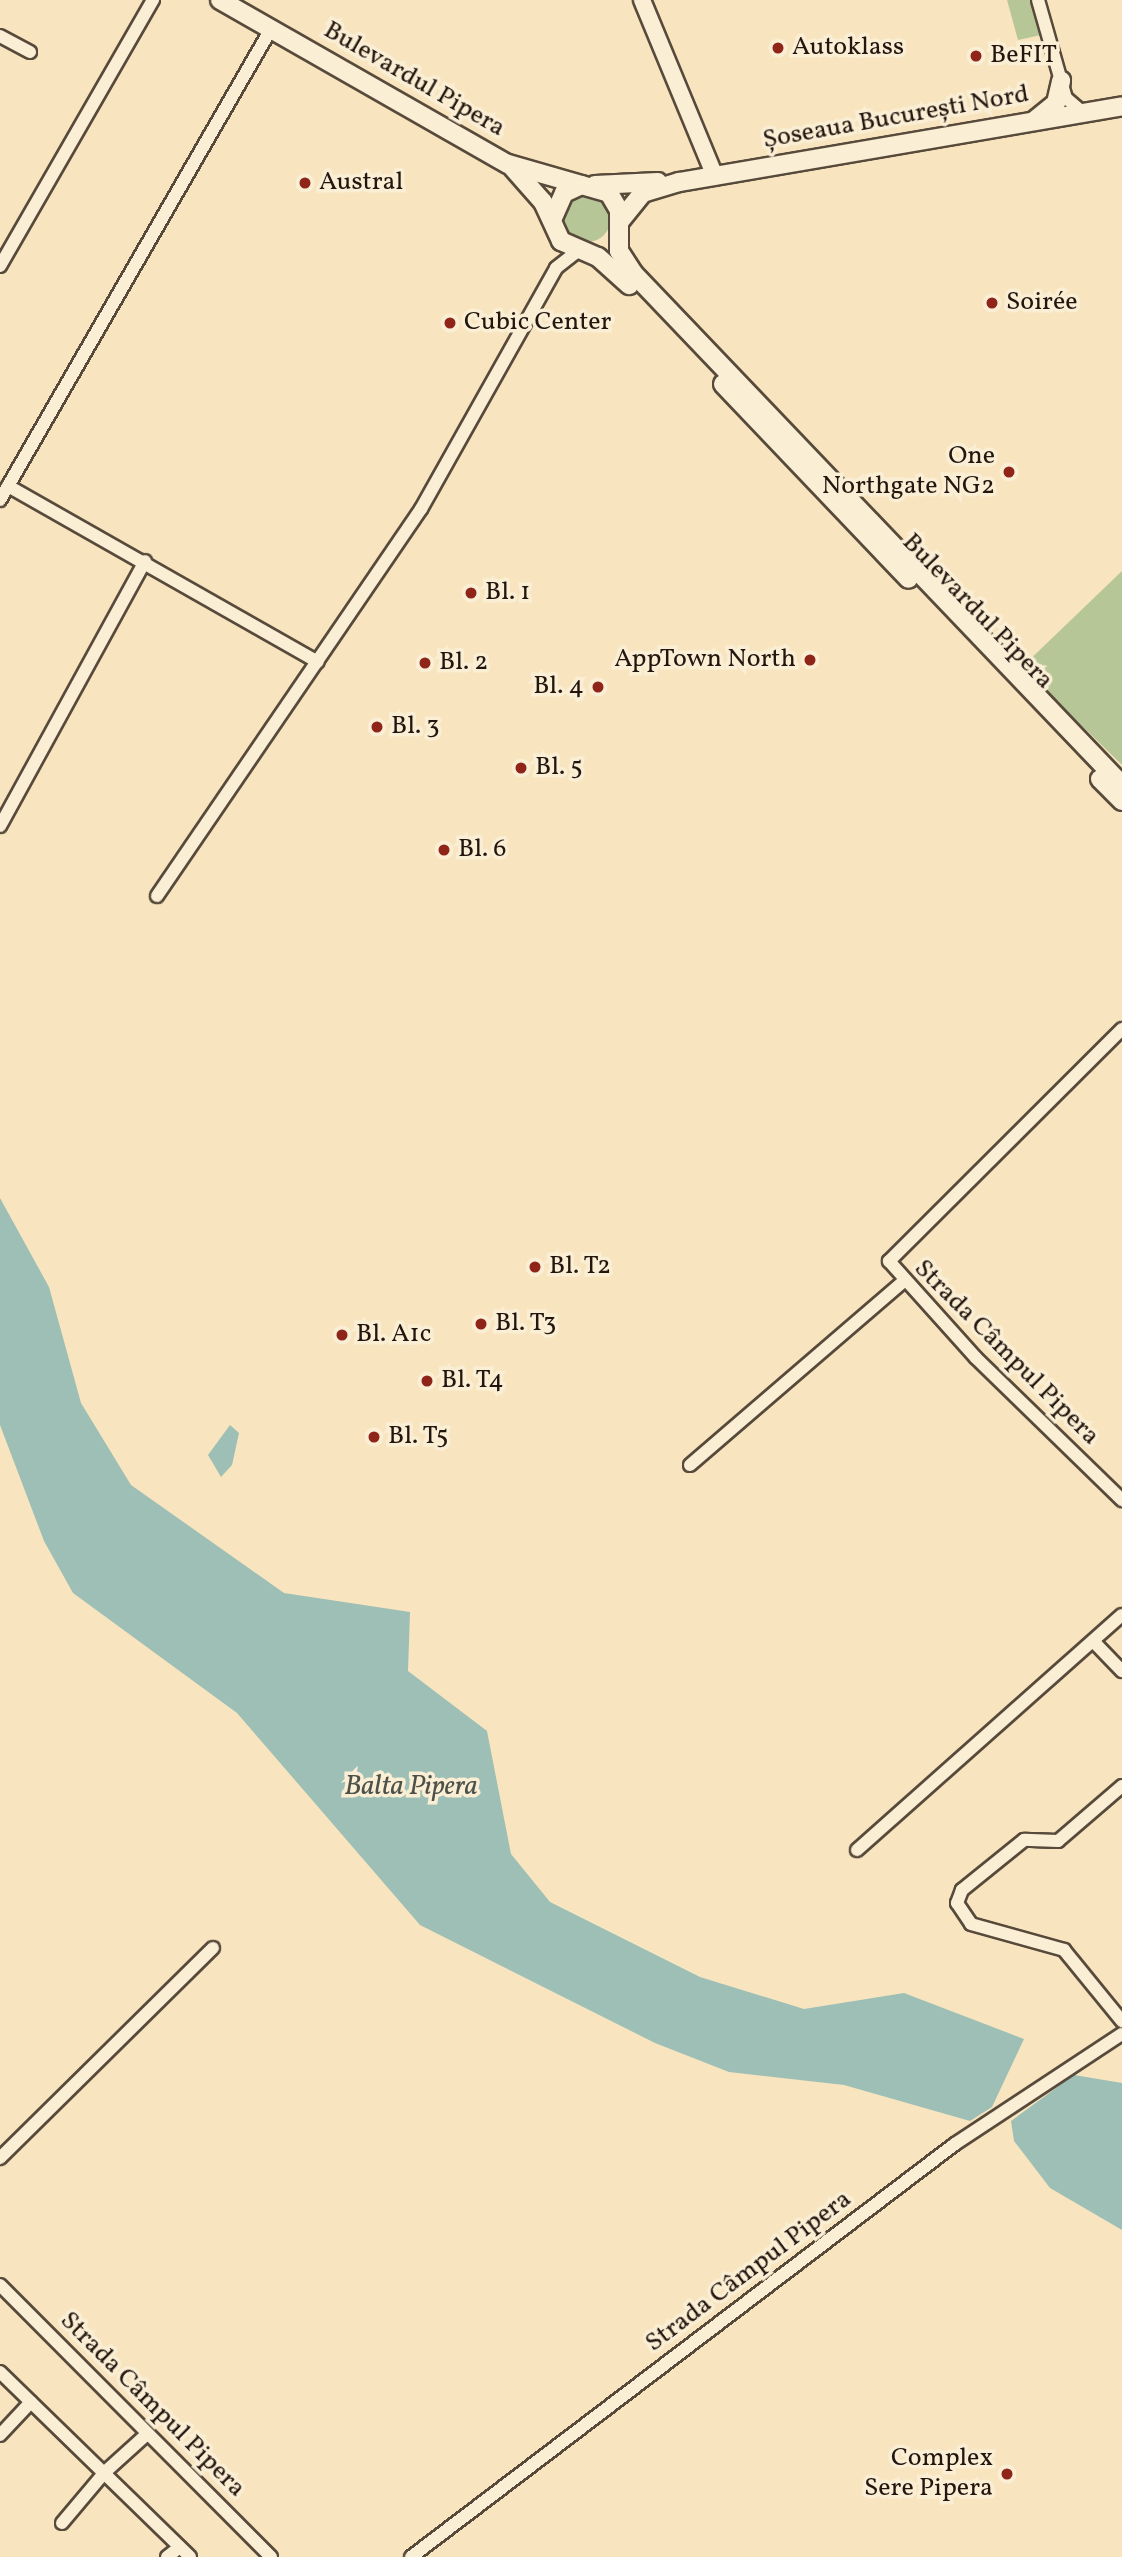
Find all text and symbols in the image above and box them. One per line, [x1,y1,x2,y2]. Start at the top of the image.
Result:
street label: Bulevardul Pipera [318,15,510,145]
place label: Autoklass [792,32,904,64]
marker: Autoklass [770,40,786,56]
place label: BeFIT [990,40,1057,72]
marker: BeFIT [968,48,984,64]
street label: Șoseaua București Nord [760,79,1032,157]
place label: Austral [319,167,403,199]
marker: Austral [297,175,313,191]
place label: Soirée [1006,287,1078,319]
marker: Soirée [984,295,1000,311]
place label: Cubic Center [464,307,611,339]
marker: Cubic Center [442,315,458,331]
place label: One Northgate NG2 [822,441,995,503]
marker: One Northgate NG2 [1001,464,1017,480]
street label: Bulevardul Pipera [895,528,1059,696]
place label: Bl. 1 [485,577,530,609]
marker: Bl. 1 [463,585,479,601]
place label: AppTown North [614,644,796,676]
place label: Bl. 2 [439,647,488,679]
marker: AppTown North [802,652,818,668]
marker: Bl. 2 [417,655,433,671]
place label: Bl. 4 [533,671,584,703]
marker: Bl. 4 [590,679,606,695]
place label: Bl. 3 [391,711,440,743]
marker: Bl. 3 [369,719,385,735]
place label: Bl. 5 [535,752,583,784]
marker: Bl. 5 [513,760,529,776]
place label: Bl. 6 [458,834,506,866]
marker: Bl. 6 [436,842,452,858]
place label: Bl. T2 [549,1251,612,1283]
street label: Strada Câmpul Pipera [907,1254,1105,1452]
marker: Bl. T2 [527,1259,543,1275]
place label: Bl. T3 [495,1308,557,1340]
marker: Bl. T3 [473,1316,489,1332]
place label: Bl. A1c [356,1319,431,1351]
marker: Bl. A1c [334,1327,350,1343]
place label: Bl. T4 [441,1365,504,1397]
marker: Bl. T4 [419,1373,435,1389]
place label: Bl. T5 [388,1421,449,1453]
marker: Bl. T5 [366,1429,382,1445]
water label: Balta Pipera [344,1770,478,1804]
street label: Strada Câmpul Pipera [640,2184,858,2360]
street label: Strada Câmpul Pipera [53,2306,251,2504]
place label: Complex Sere Pipera [864,2443,993,2504]
marker: Complex Sere Pipera [999,2466,1015,2482]

